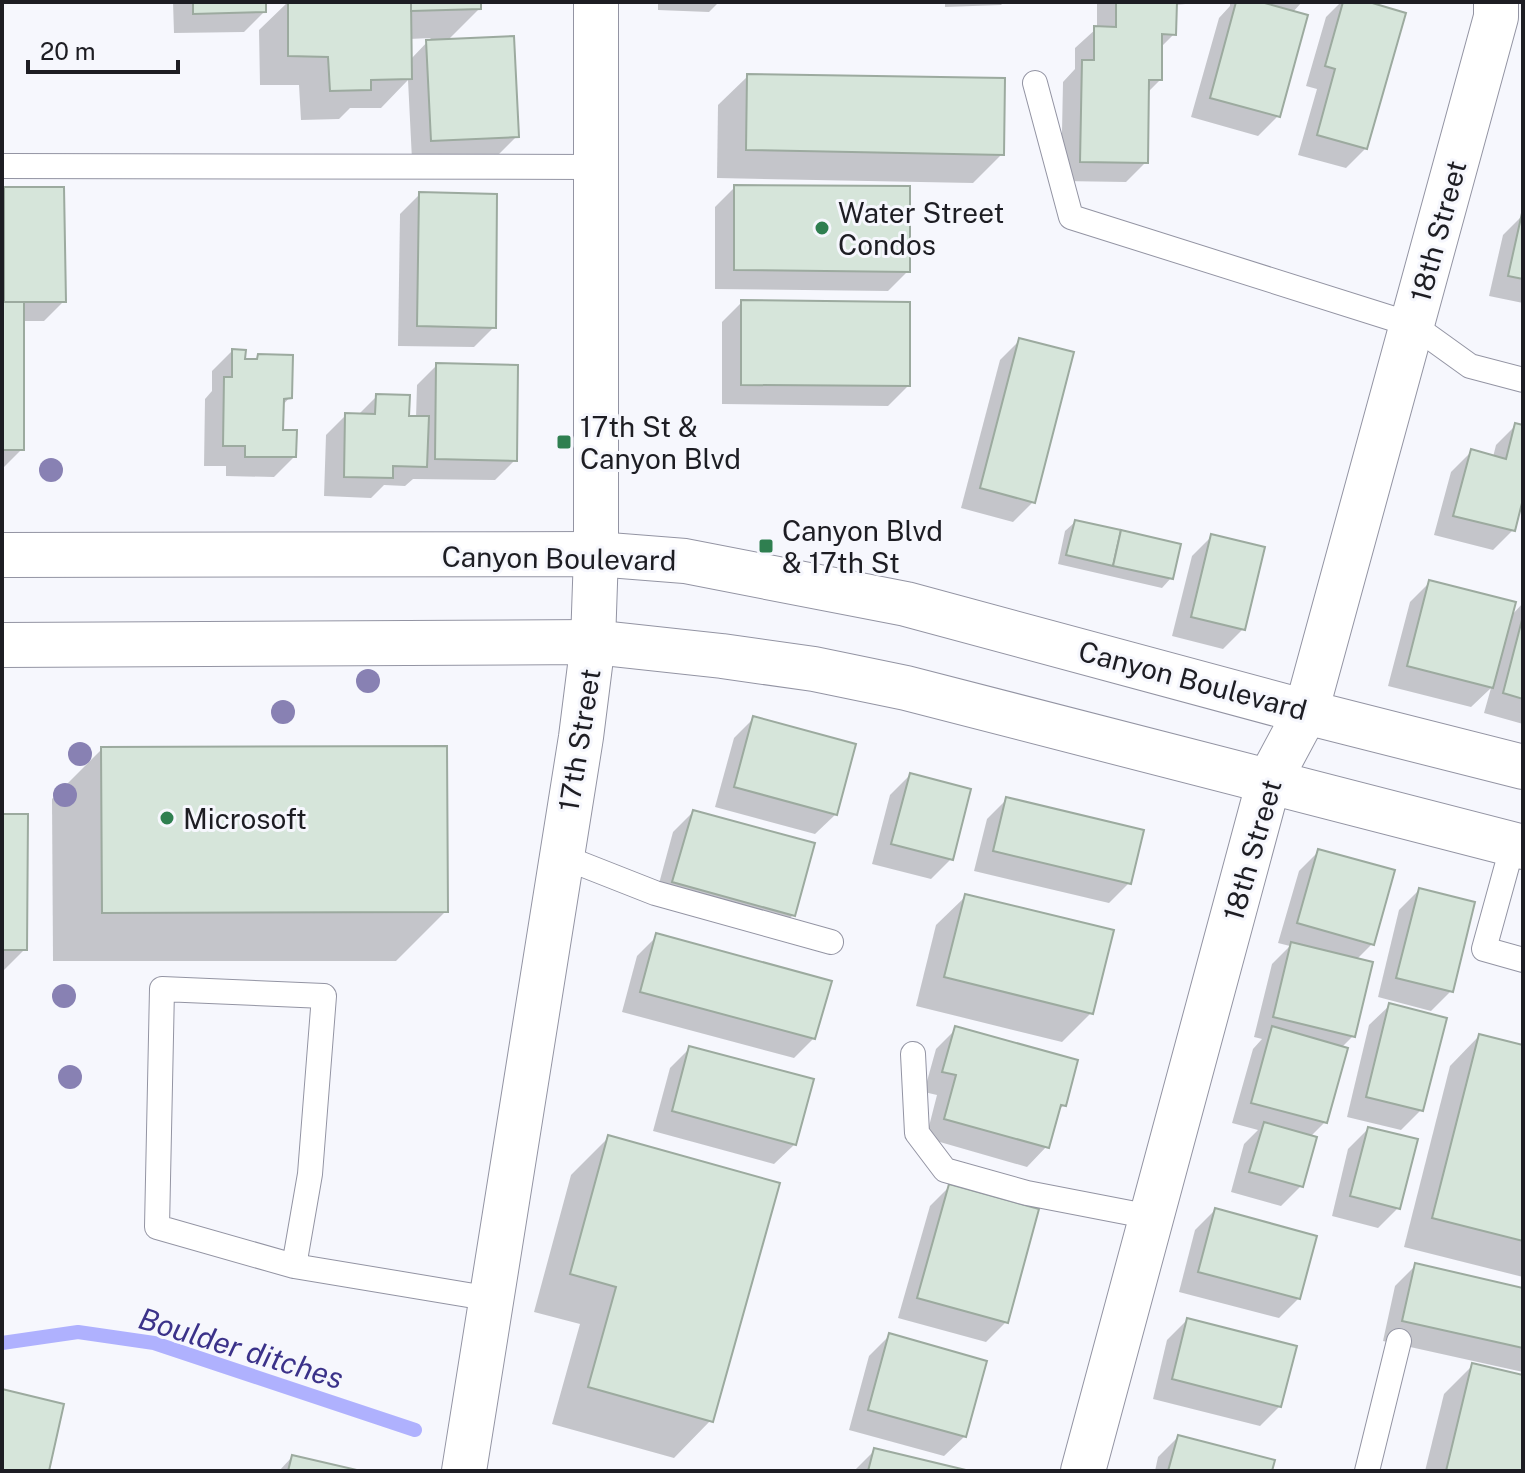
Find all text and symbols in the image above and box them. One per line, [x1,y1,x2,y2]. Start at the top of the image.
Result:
scale bar [28,24,178,74]
text: 20 m [40,37,96,65]
street label: 18th Street [1403,157,1473,305]
place label: Water Street Condos [838,196,1004,261]
marker: Water Street Condos [813,219,831,237]
place label: 17th St & Canyon Blvd [580,410,741,475]
marker: 17th St & Canyon Blvd [555,433,573,451]
place label: Canyon Blvd & 17th St [782,514,943,579]
marker: Canyon Blvd & 17th St [757,537,775,555]
street label: Canyon Boulevard [441,539,677,577]
street label: Canyon Boulevard [1075,634,1311,726]
street label: 17th Street [551,666,607,814]
street label: 18th Street [1216,776,1288,924]
place label: Microsoft [183,802,307,835]
marker: Microsoft [158,809,176,827]
water label: Boulder ditches [134,1300,348,1396]

